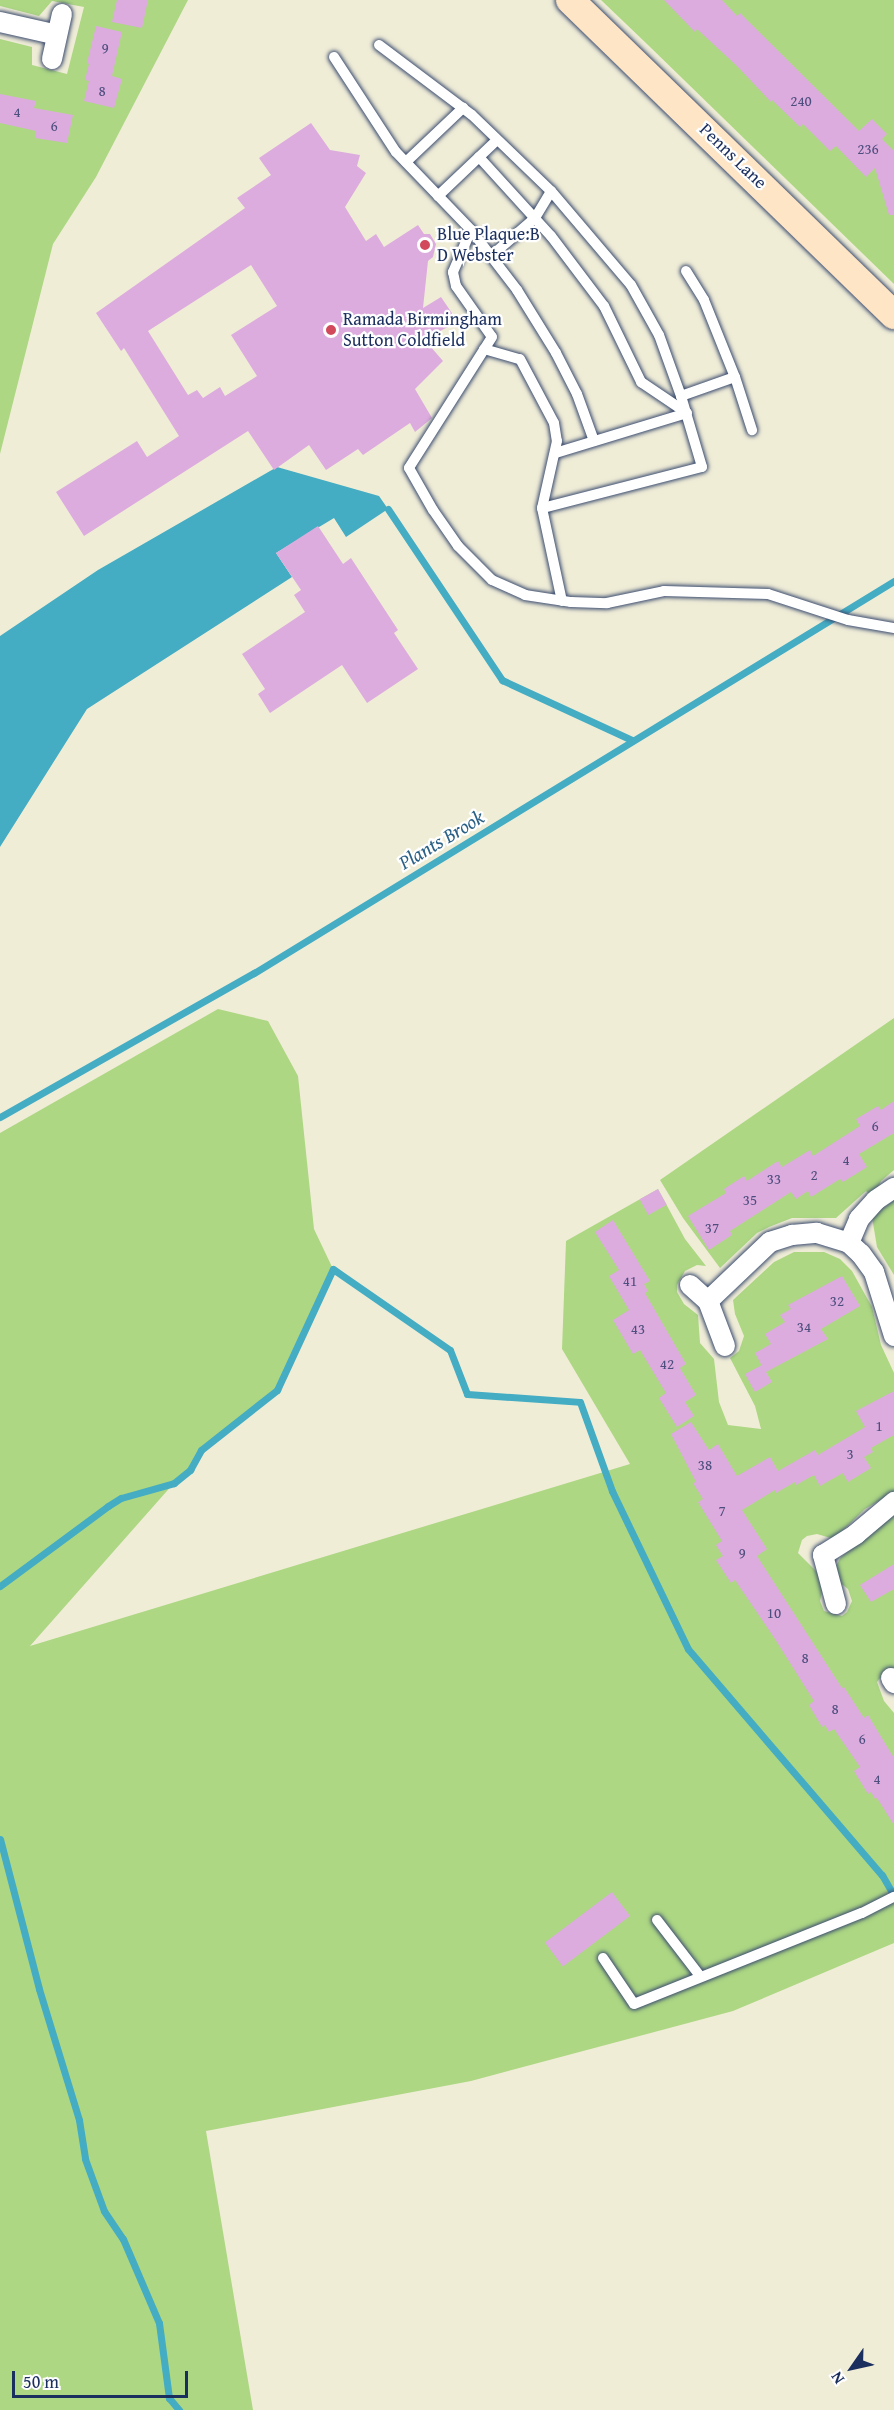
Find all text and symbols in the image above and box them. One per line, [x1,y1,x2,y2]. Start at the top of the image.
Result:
house number: 9 [101,39,109,57]
house number: 8 [98,82,106,100]
house number: 240 [790,92,812,110]
house number: 4 [13,103,21,121]
house number: 6 [50,117,58,135]
street label: Penns Lane [695,119,771,193]
house number: 236 [857,140,879,158]
place label: Blue Plaque:B D Webster [437,224,540,266]
marker: Blue Plaque:B D Webster [418,238,432,252]
place label: Ramada Birmingham Sutton Coldfield [343,309,502,352]
marker: Ramada Birmingham Sutton Coldfield [324,323,338,337]
water label: Plants Brook [394,804,488,874]
house number: 6 [871,1117,879,1135]
house number: 4 [842,1151,850,1169]
house number: 2 [810,1166,818,1184]
house number: 33 [767,1170,781,1188]
house number: 35 [743,1191,757,1209]
house number: 37 [705,1219,719,1237]
house number: 41 [623,1272,637,1290]
house number: 32 [830,1292,844,1310]
house number: 34 [797,1318,811,1336]
house number: 43 [631,1320,645,1338]
house number: 42 [660,1355,674,1373]
house number: 1 [875,1417,883,1435]
house number: 3 [846,1445,854,1463]
house number: 38 [698,1456,712,1474]
house number: 7 [718,1502,726,1520]
house number: 9 [738,1544,746,1562]
house number: 10 [767,1604,781,1622]
house number: 8 [801,1649,809,1667]
house number: 8 [831,1700,839,1718]
house number: 6 [858,1730,866,1748]
house number: 4 [873,1770,881,1788]
north arrow [822,2338,882,2398]
scale bar [15,2359,190,2397]
text: N [824,2367,850,2389]
text: 50 m [23,2368,59,2395]

